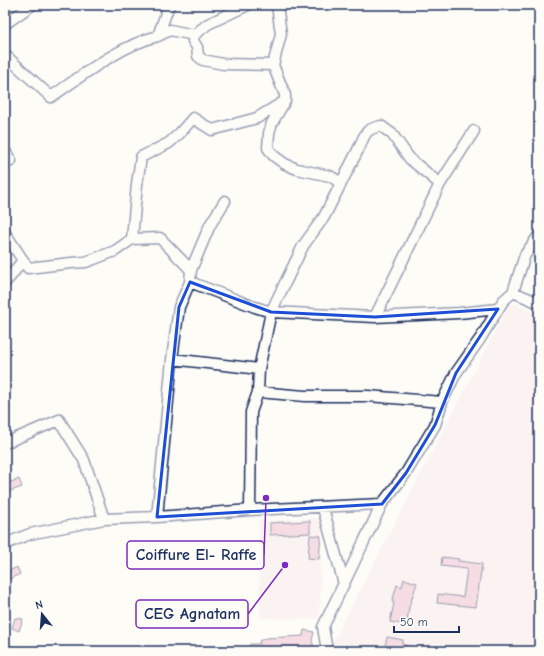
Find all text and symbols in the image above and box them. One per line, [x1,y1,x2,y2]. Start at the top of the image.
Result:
callout: Coiffure El- Raffe [127,541,264,569]
text: Coiffure El- Raffe [136,546,256,564]
north arrow [22,594,62,634]
text: N [34,598,45,612]
callout: CEG Agnatam [136,600,248,628]
text: CEG Agnatam [144,605,240,623]
scale bar [394,608,459,634]
text: 50 m [400,615,428,629]

